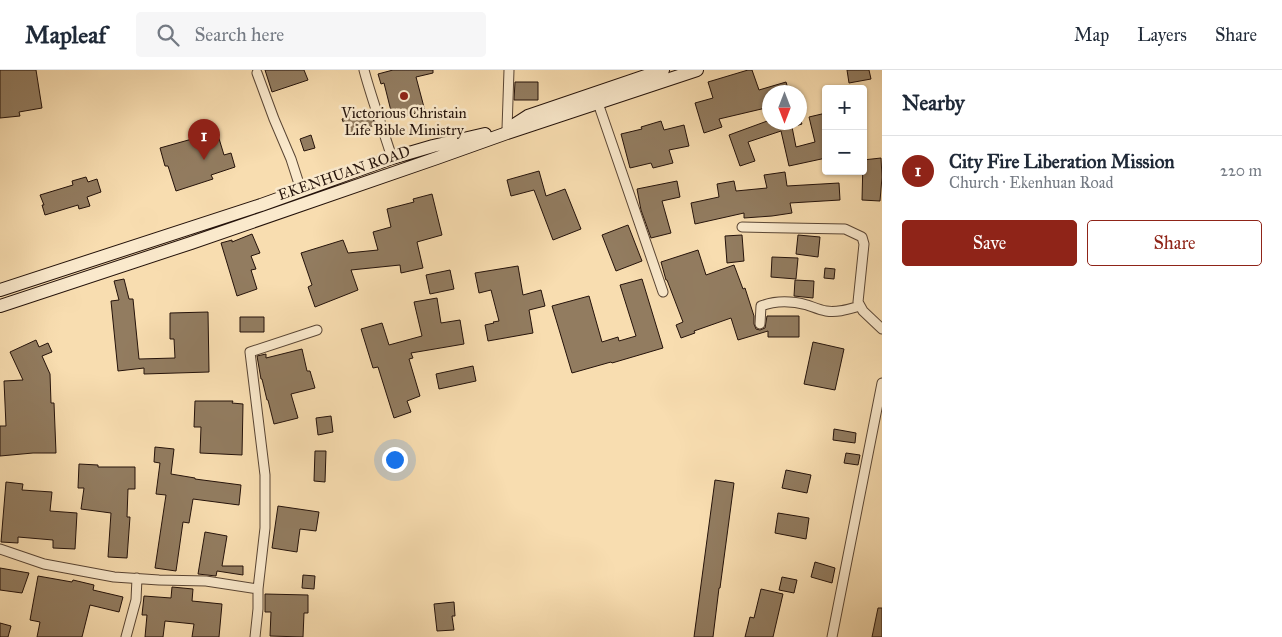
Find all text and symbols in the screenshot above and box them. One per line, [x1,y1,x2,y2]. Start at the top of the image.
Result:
search box [136,12,486,57]
text: Mapleaf [25,20,106,50]
icon: search [154,21,182,49]
text: Search here [194,23,284,46]
text: Map [1074,24,1109,46]
text: Layers [1137,24,1187,46]
text: Share [1215,24,1257,46]
north arrow [762,85,807,130]
map controls [822,85,867,175]
button: + [822,85,867,130]
marker: Victorious Christain Life Bible Ministry [398,90,410,102]
text: Nearby [902,90,965,116]
place label: Victorious Christain Life Bible Ministry [340,104,467,139]
pin: 1 [188,119,220,160]
button: − [822,130,867,175]
street label: EKENHUAN ROAD [276,142,413,204]
text: City Fire Liberation Mission [949,150,1175,173]
text: 1 [915,161,921,180]
text: 220 m [1220,161,1262,180]
text: Church · Ekenhuan Road [949,173,1114,192]
button: Save [902,220,1077,266]
button: Share [1087,220,1262,266]
your location [382,447,408,473]

